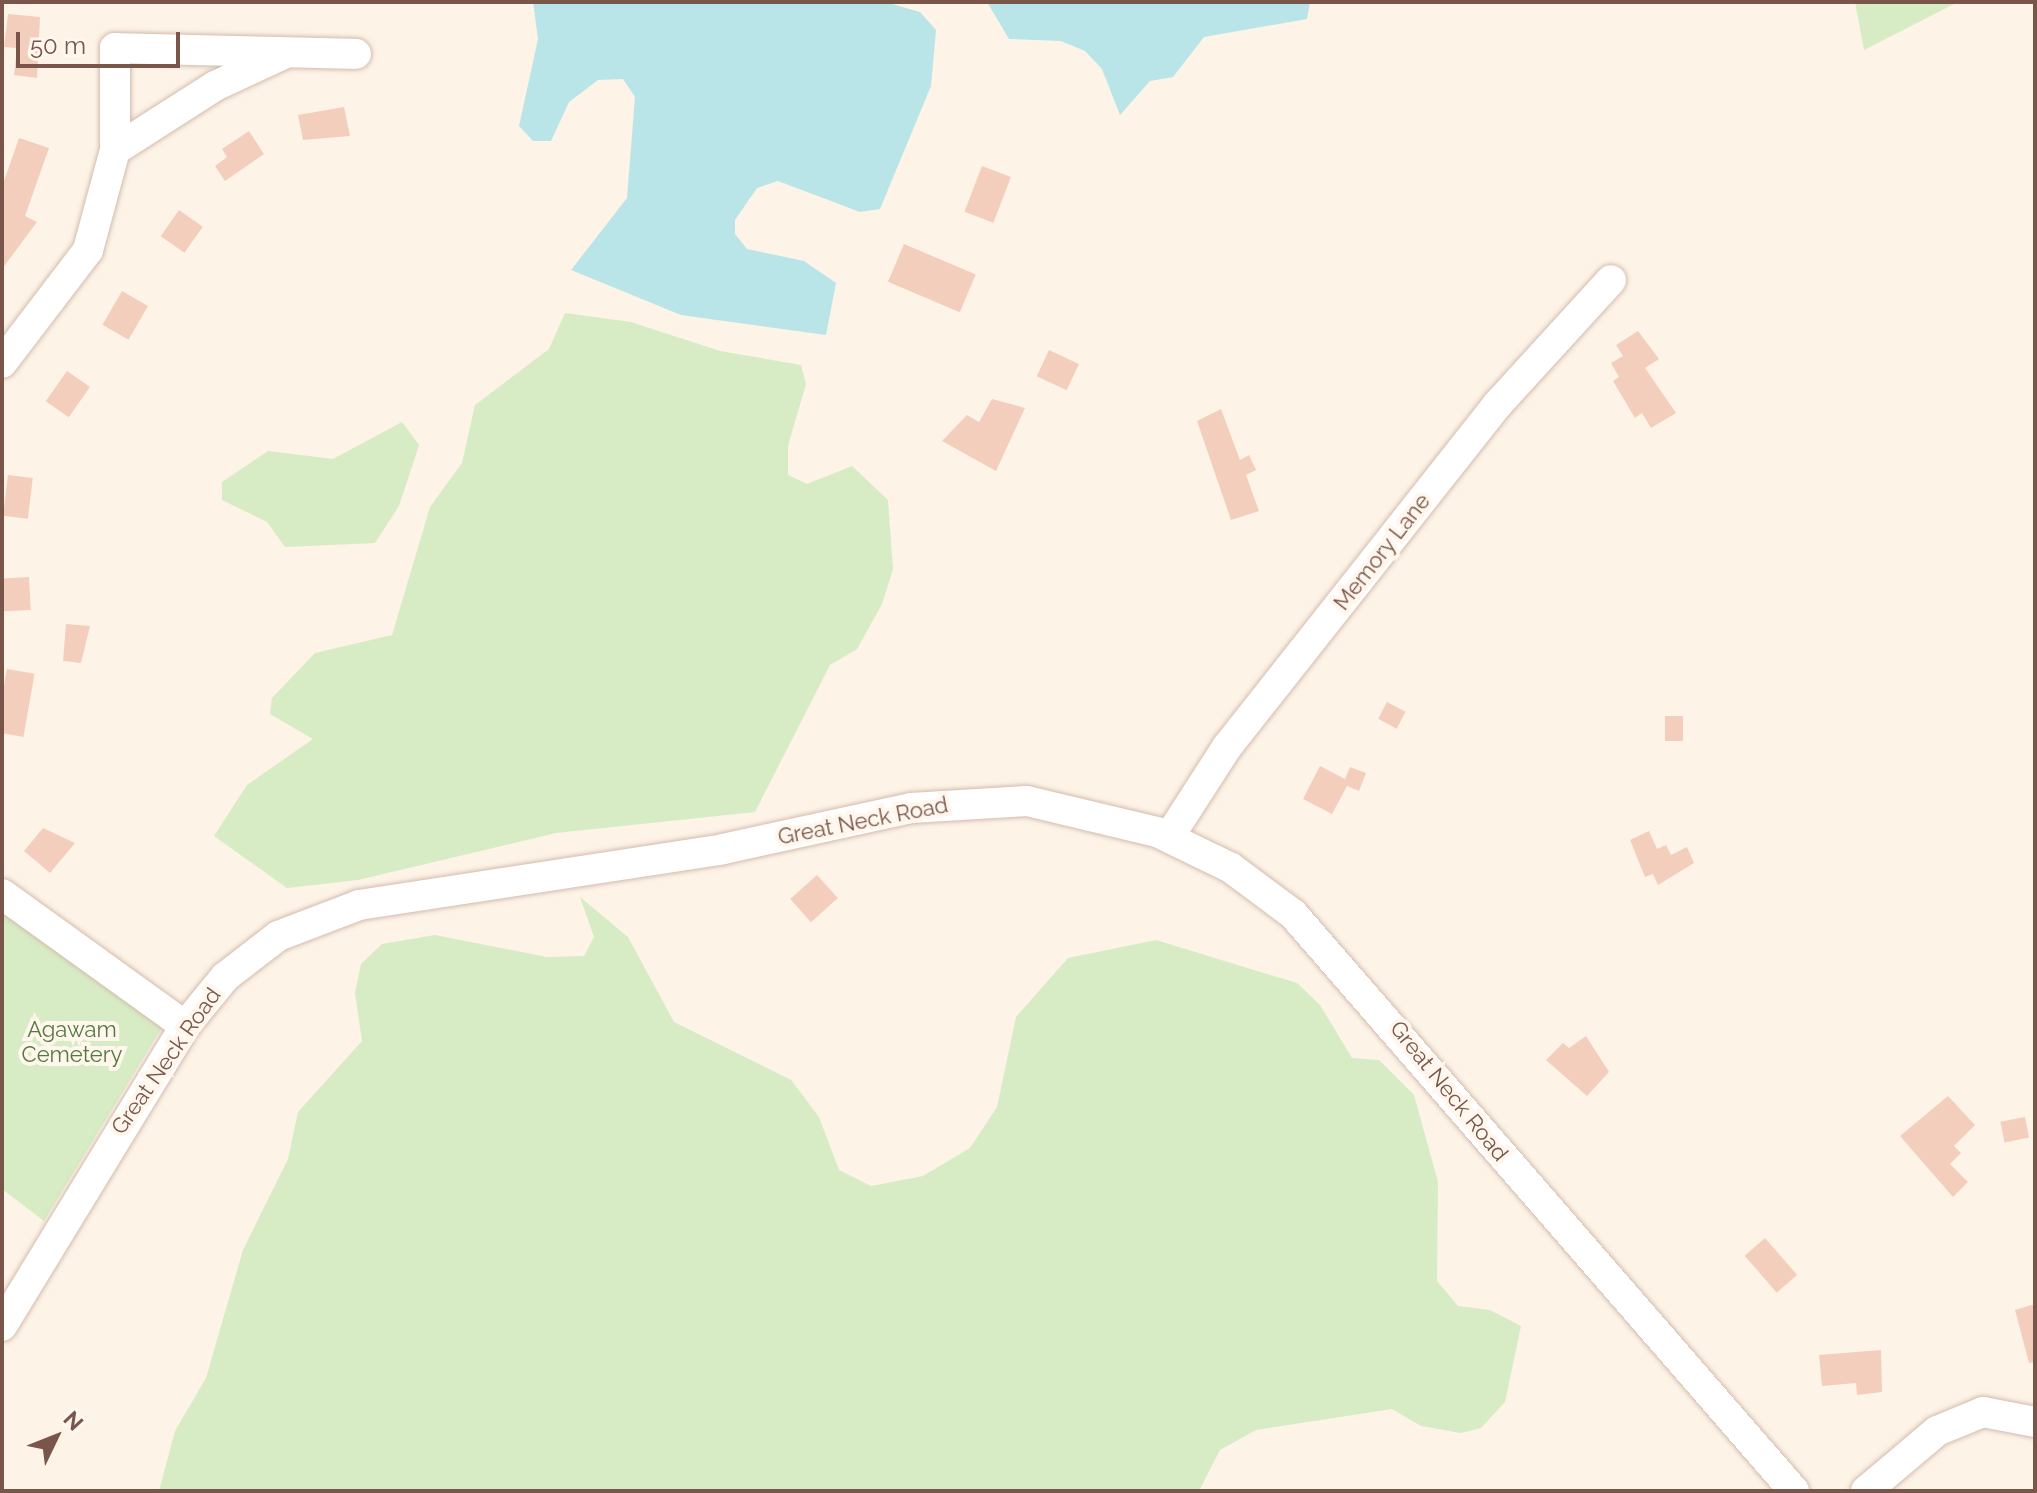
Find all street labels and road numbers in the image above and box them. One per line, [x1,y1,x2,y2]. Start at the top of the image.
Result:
street label: Memory Lane [1328,488,1436,616]
street label: Great Neck Road [776,792,950,850]
street label: Great Neck Road [106,983,226,1139]
street label: Great Neck Road [1384,1016,1514,1166]

